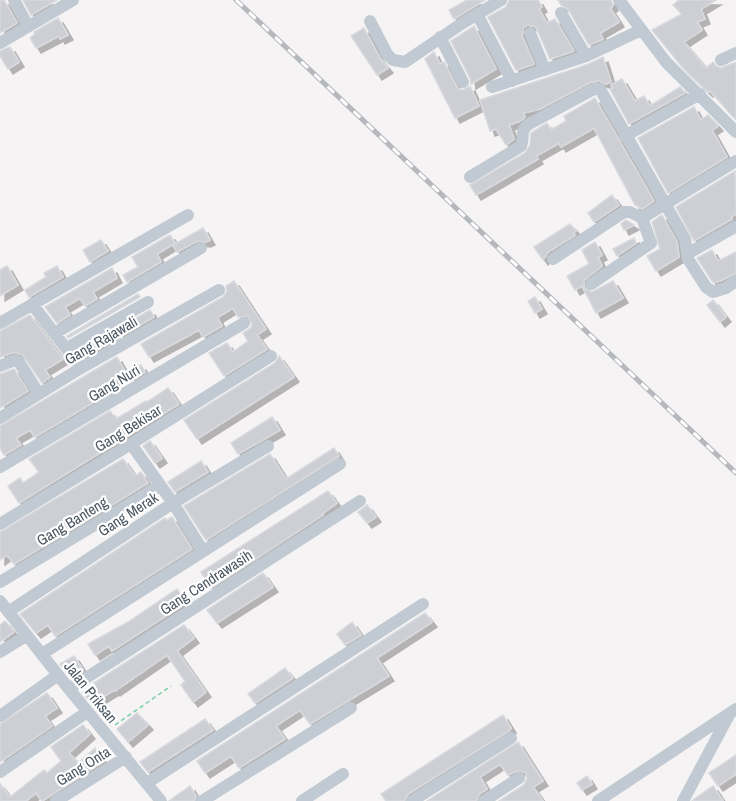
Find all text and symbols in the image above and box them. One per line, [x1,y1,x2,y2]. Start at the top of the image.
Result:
street label: Gang Rajawali [61,311,141,369]
street label: Gang Nuri [84,359,144,407]
street label: Gang Bekisar [91,399,165,457]
street label: Gang Merak [94,486,163,541]
street label: Gang Banteng [33,491,112,550]
street label: Gang Cendrawasih [156,544,256,620]
street label: Jalan Priksan [59,656,123,728]
street label: Gang Onta [52,741,114,791]

